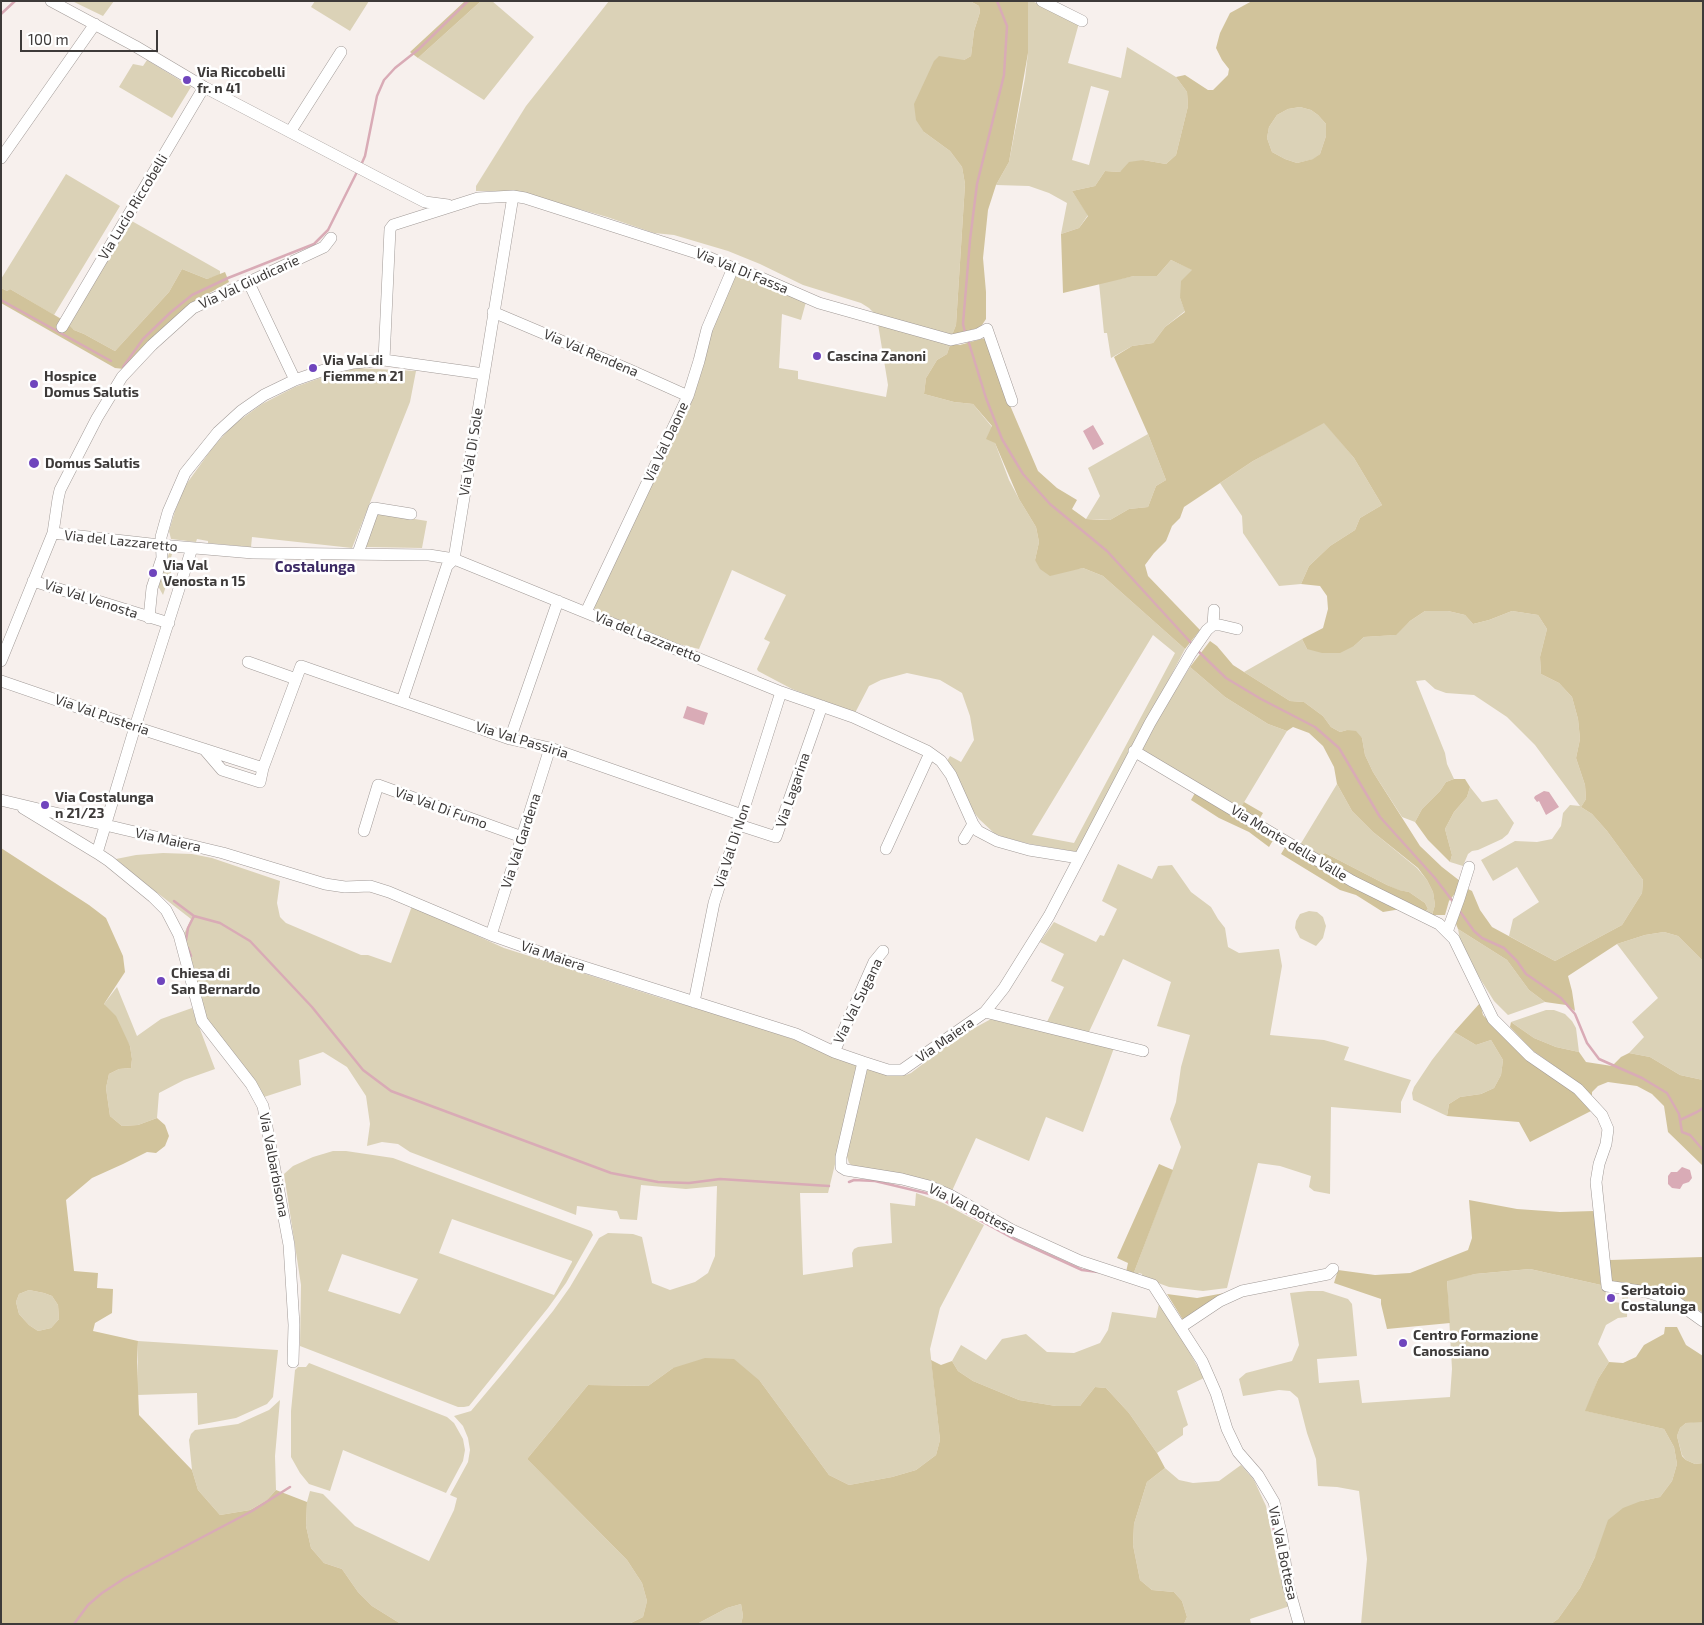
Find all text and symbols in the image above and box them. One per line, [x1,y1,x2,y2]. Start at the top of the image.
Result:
scale bar [22,20,160,52]
text: 100 m [28,30,69,48]
place label: Via Riccobelli fr. n 41 [197,64,285,96]
marker: Via Riccobelli fr. n 41 [181,74,193,86]
street label: Via Lucio Riccobelli [95,151,171,263]
street label: Via Val Di Fassa [693,245,791,297]
street label: Via Val Giudicarie [196,251,302,313]
street label: Via Val Rendena [541,325,641,381]
place label: Cascina Zanoni [827,348,926,364]
marker: Cascina Zanoni [811,350,823,362]
place label: Via Val di Fiemme n 21 [323,352,404,384]
marker: Via Val di Fiemme n 21 [307,362,319,374]
place label: Hospice Domus Salutis [44,368,139,401]
marker: Hospice Domus Salutis [28,378,40,390]
street label: Via Val Daone [640,399,692,485]
street label: Via Val Di Sole [456,407,486,497]
place label: Domus Salutis [45,455,140,471]
marker: Domus Salutis [27,456,41,470]
street label: Via del Lazzaretto [63,527,179,555]
place label: Via Val Venosta n 15 [163,557,245,590]
district label: Costalunga [275,558,355,576]
marker: Via Val Venosta n 15 [147,567,159,579]
street label: Via Val Venosta [42,576,140,622]
street label: Via del Lazzaretto [592,608,704,666]
street label: Via Val Pusteria [53,691,151,739]
street label: Via Val Passiria [474,718,570,762]
street label: Via Lagarina [772,750,814,830]
street label: Via Val Di Fumo [392,783,490,833]
place label: Via Costalunga n 21/23 [55,789,154,822]
street label: Via Val Gardena [498,791,544,891]
marker: Via Costalunga n 21/23 [39,799,51,811]
street label: Via Monte della Valle [1227,801,1351,885]
street label: Via Val Di Non [710,802,754,890]
street label: Via Maiera [133,824,203,856]
street label: Via Maiera [519,937,587,975]
street label: Via Val Sugana [830,956,886,1046]
place label: Chiesa di San Bernardo [171,965,260,998]
marker: Chiesa di San Bernardo [155,975,167,987]
street label: Via Maiera [913,1014,977,1066]
street label: Via Valbarbisona [256,1111,292,1219]
street label: Via Val Bottesa [926,1180,1018,1238]
place label: Serbatoio Costalunga [1621,1282,1696,1314]
marker: Serbatoio Costalunga [1605,1292,1617,1304]
place label: Centro Formazione Canossiano [1413,1327,1538,1360]
marker: Centro Formazione Canossiano [1397,1337,1409,1349]
street label: Via Val Bottesa [1265,1505,1301,1601]

